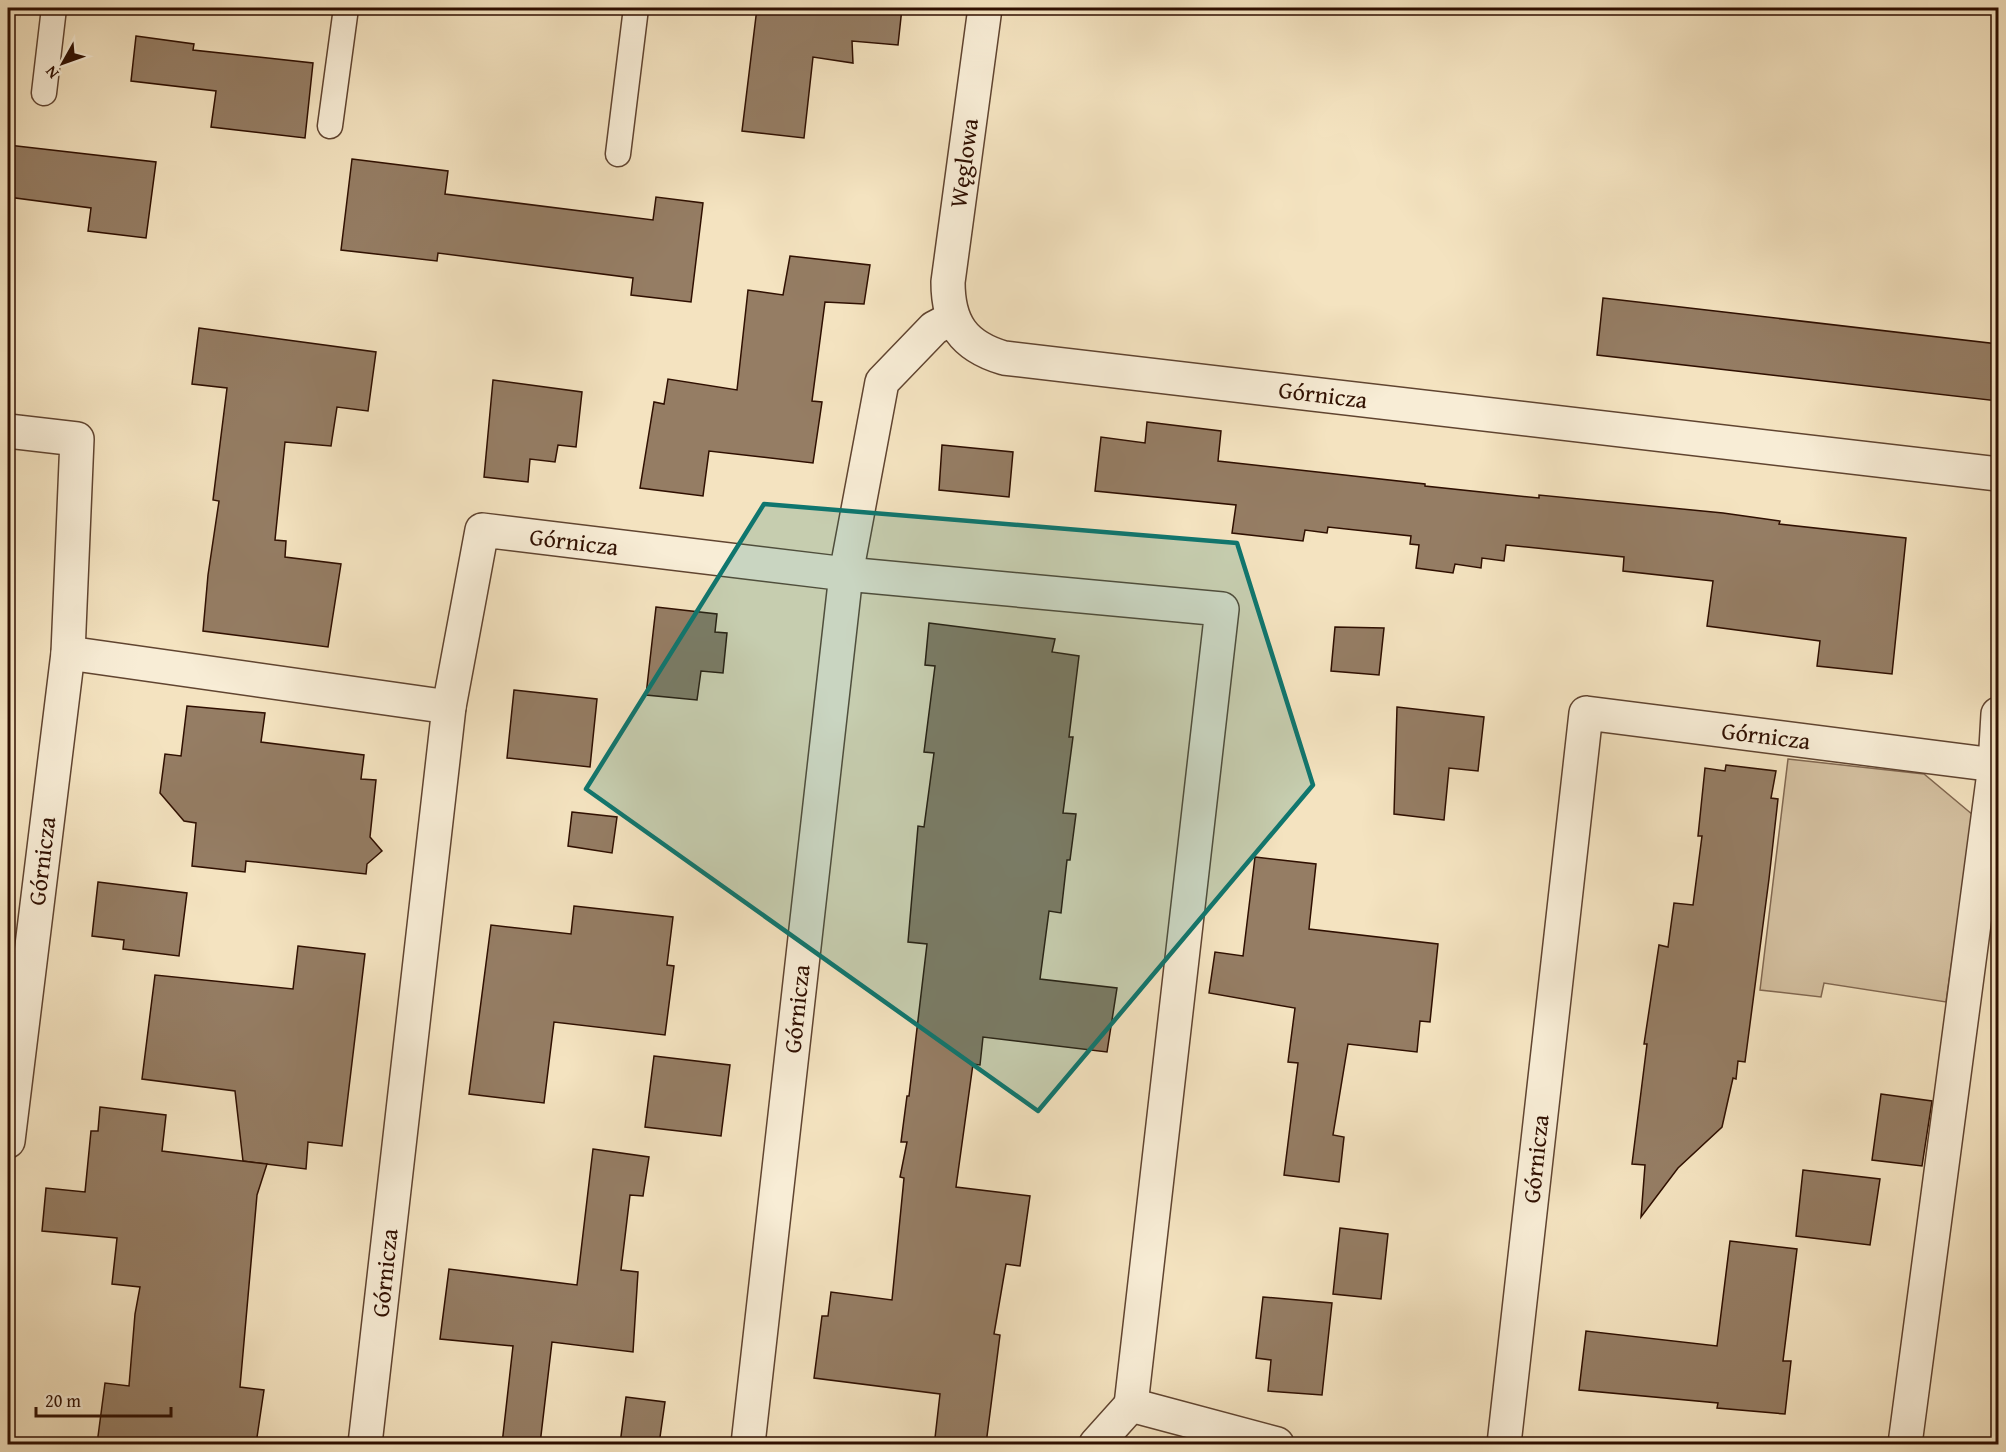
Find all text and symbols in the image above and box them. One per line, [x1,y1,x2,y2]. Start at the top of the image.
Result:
north arrow [33,33,93,93]
text: N [39,61,64,84]
street label: Węglowa [940,115,987,210]
street label: Górnicza [1277,372,1370,417]
street label: Górnicza [528,519,621,564]
street label: Górnicza [1720,713,1813,758]
street label: Górnicza [19,814,64,907]
street label: Górnicza [774,962,819,1055]
street label: Górnicza [1513,1112,1558,1205]
street label: Górnicza [362,1226,407,1319]
scale bar [36,1380,171,1418]
text: 20 m [45,1387,81,1414]

